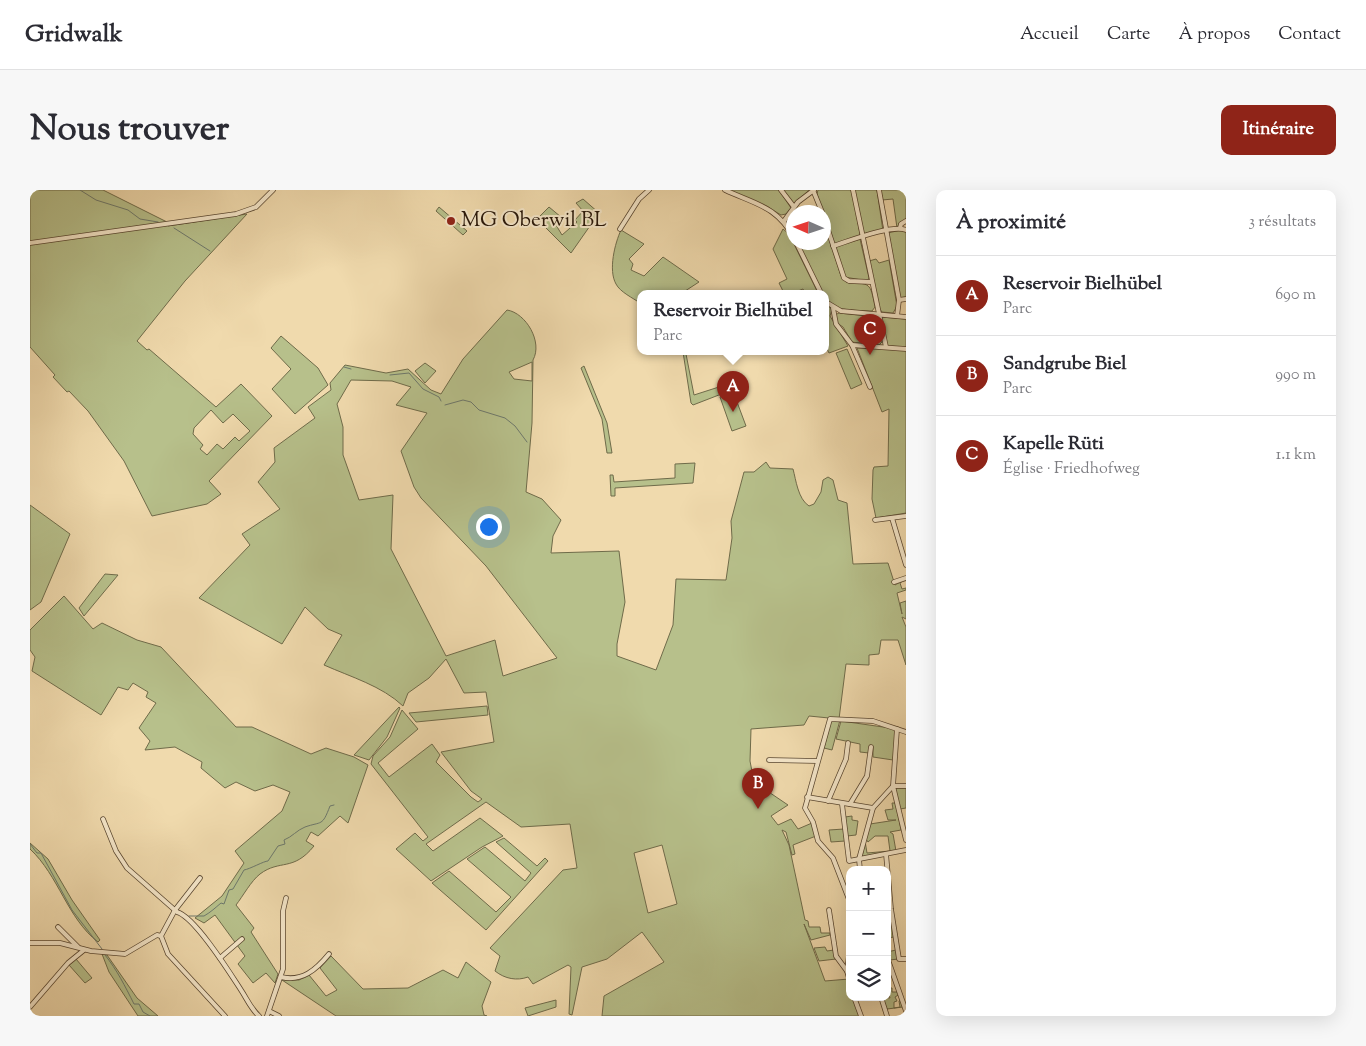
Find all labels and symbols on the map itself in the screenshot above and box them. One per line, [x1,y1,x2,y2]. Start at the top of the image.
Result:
north arrow [786,205,831,250]
place label: MG Oberwil BL [461,206,607,236]
marker: MG Oberwil BL [445,215,457,227]
pin: C [854,314,886,355]
pin: A [717,371,749,412]
your location [476,514,502,540]
pin: B [742,768,774,809]

